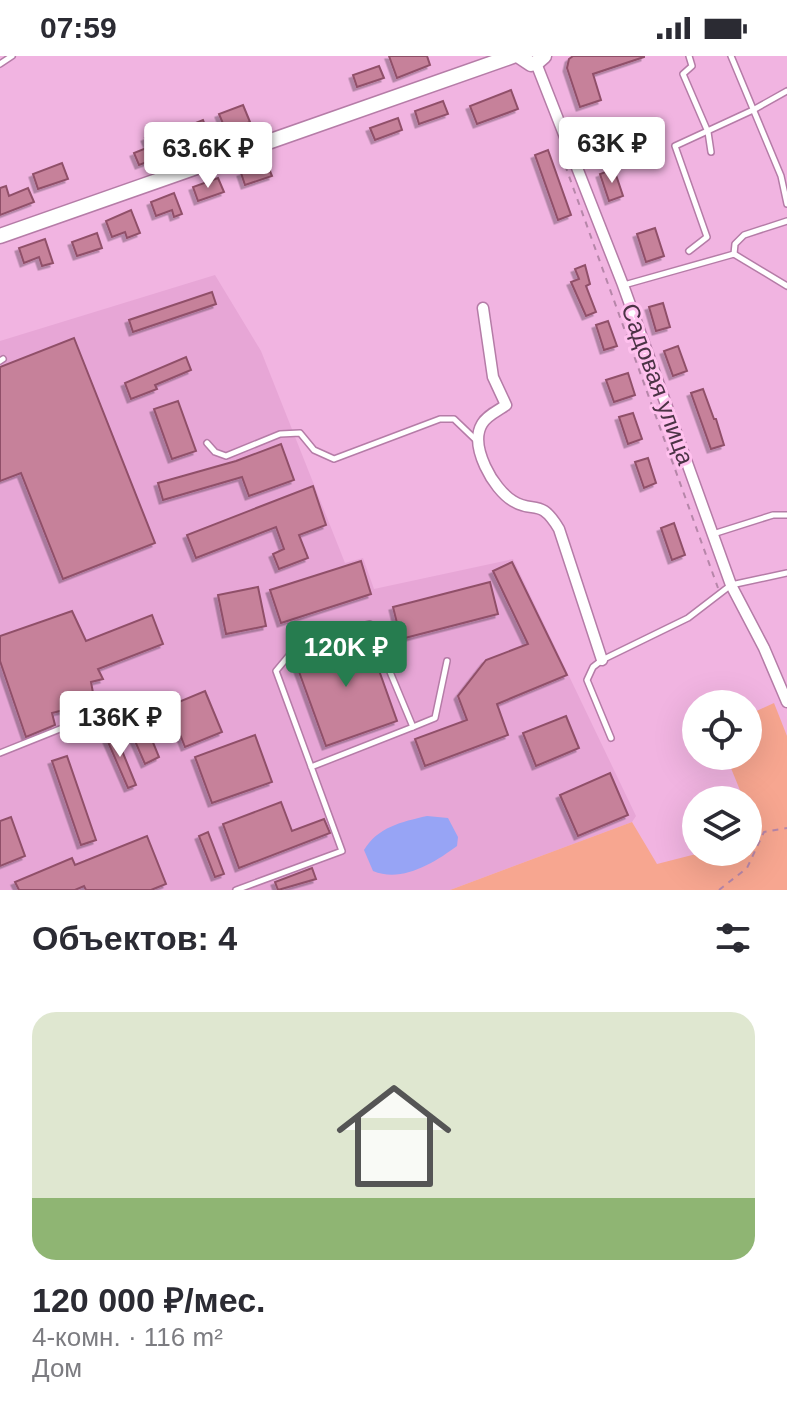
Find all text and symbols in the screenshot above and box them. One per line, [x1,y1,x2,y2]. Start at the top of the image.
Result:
text: 07:59 [40,11,117,44]
pin: 63K ₽ [556,117,668,185]
pin: 63.6K ₽ [134,122,282,190]
text: 63K ₽ [577,128,647,158]
text: 63.6K ₽ [162,133,254,163]
street label: Садовая улица [616,300,700,469]
pin: 120K ₽ [281,621,411,689]
text: 120K ₽ [304,632,388,662]
map controls [682,690,762,866]
button: locate [682,690,762,770]
pin: 136K ₽ [55,691,185,759]
text: 136K ₽ [78,702,162,732]
button: layers [682,786,762,866]
icon: filters [711,916,755,960]
text: Объектов: 4 [32,919,237,957]
icon: home [322,1064,466,1208]
text: 120 000 ₽/мес. [32,1281,266,1319]
text: 4-комн. · 116 m² [32,1322,223,1352]
text: Дом [32,1353,82,1383]

